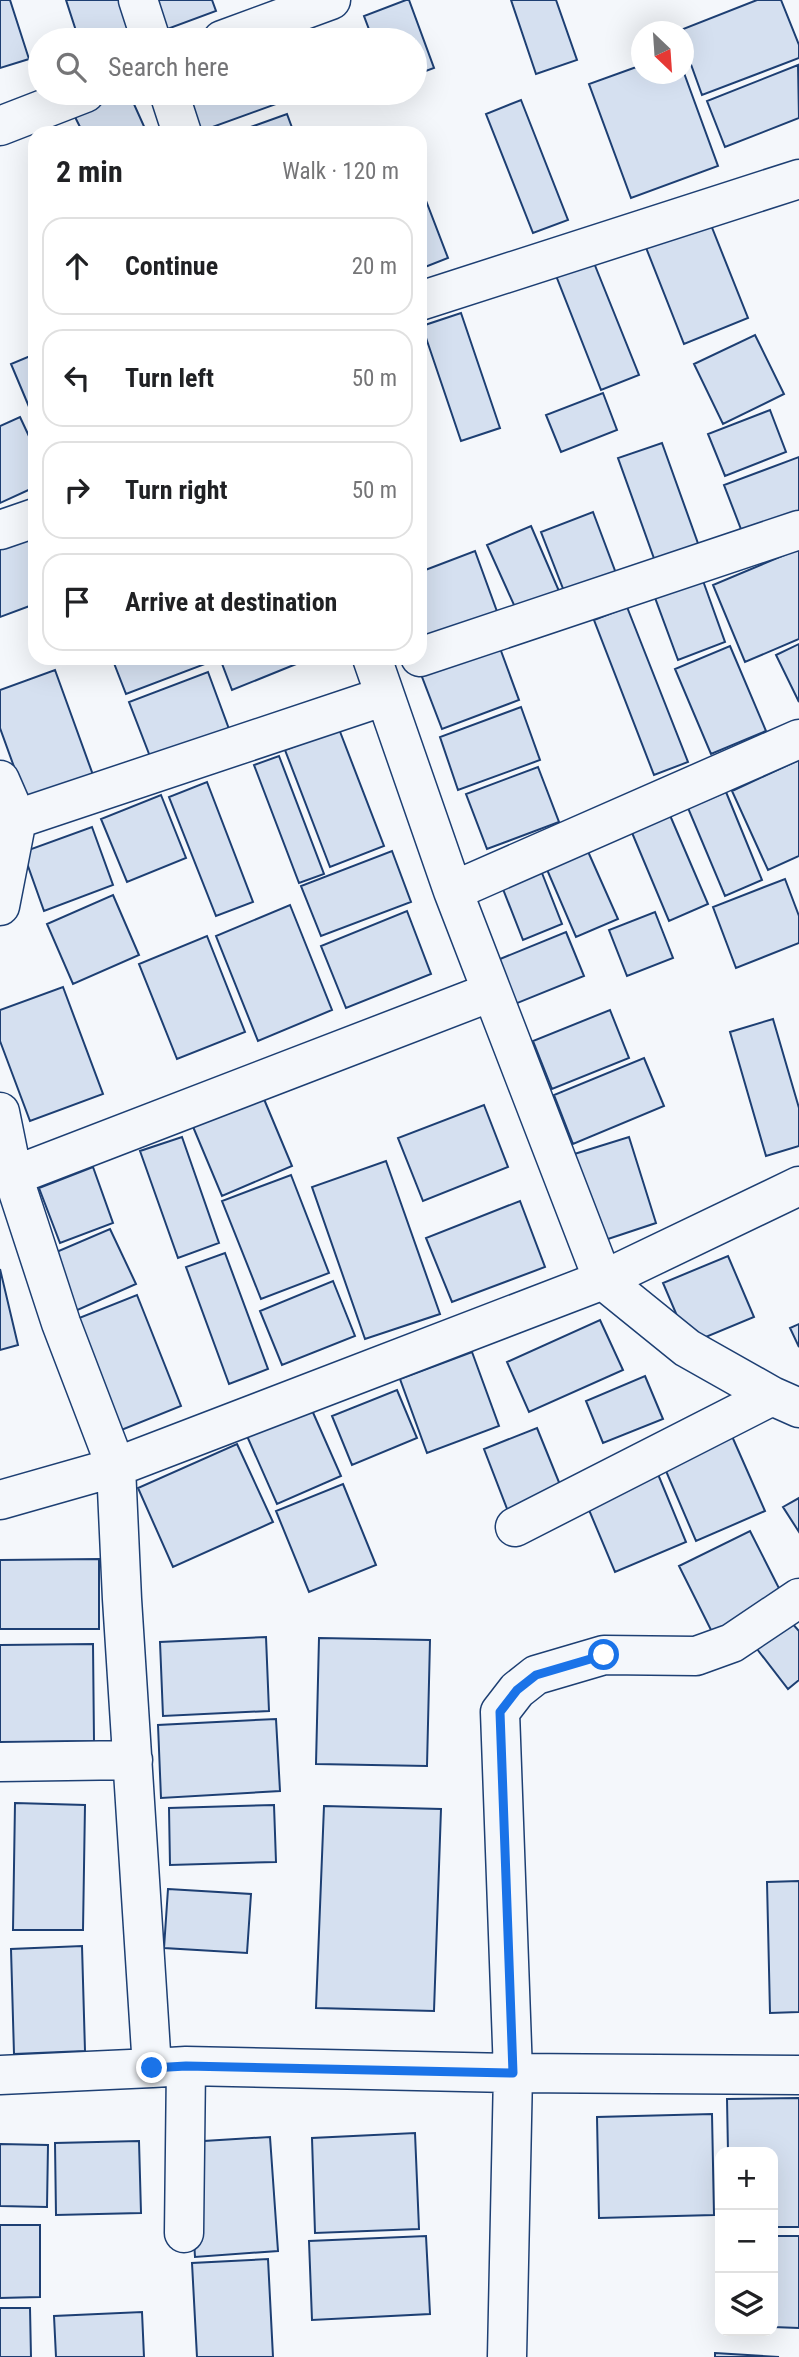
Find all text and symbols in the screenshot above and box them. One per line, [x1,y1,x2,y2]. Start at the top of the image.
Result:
north arrow [631,21,694,84]
search box [28,28,427,105]
icon: search [52,48,90,86]
text: Search here [108,52,229,82]
text: 2 min [56,154,123,189]
text: Walk · 120 m [282,158,399,185]
icon: ahead [58,247,96,285]
text: Continue [125,251,218,281]
text: 20 m [352,253,397,280]
icon: left [58,359,96,397]
text: Turn left [125,363,214,393]
text: 50 m [352,365,397,392]
icon: right [58,471,96,509]
text: Turn right [125,475,227,505]
text: 50 m [352,477,397,504]
icon: arrive [58,583,96,621]
text: Arrive at destination [125,587,337,617]
route start [588,1639,619,1670]
route end [136,2052,167,2083]
map controls [715,2147,778,2336]
button: + [715,2147,778,2210]
button: − [715,2210,778,2273]
button: layers [715,2273,778,2336]

